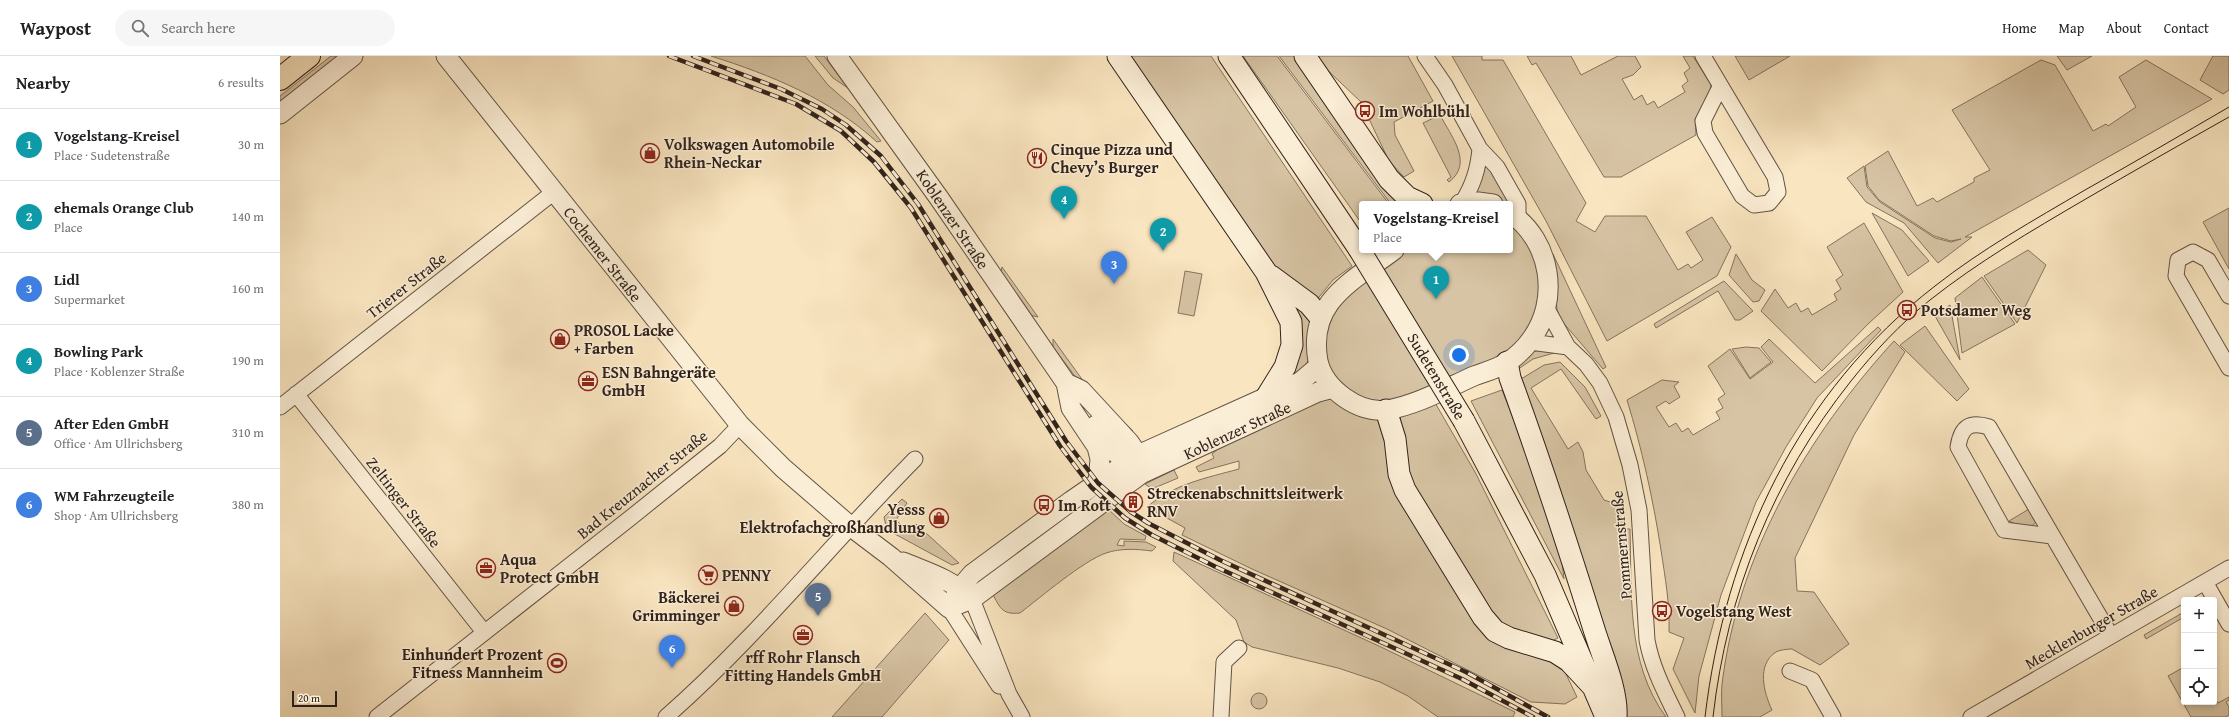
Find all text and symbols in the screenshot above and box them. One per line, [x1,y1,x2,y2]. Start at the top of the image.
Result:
search box [115,10,395,46]
text: Waypost [20,14,91,42]
icon: search [129,17,151,39]
text: Search here [161,17,235,38]
text: Home [2002,18,2037,38]
text: Map [2059,18,2084,38]
text: About [2106,18,2142,38]
text: Contact [2164,18,2209,38]
text: Nearby [16,70,70,95]
text: 6 results [218,73,264,92]
place label: Im Wohlbühl [1379,99,1470,123]
bus stop icon: Im Wohlbühl [1354,100,1376,122]
text: Vogelstang-Kreisel [54,125,180,146]
place label: Volkswagen Automobile Rhein-Neckar [664,132,835,174]
text: 1 [26,135,32,154]
text: 30 m [238,135,264,154]
place label: Cinque Pizza und Chevy’s Burger [1051,137,1174,179]
shop icon: Volkswagen Automobile Rhein-Neckar [639,142,661,164]
text: Place · Sudetenstraße [54,146,170,165]
restaurant icon: Cinque Pizza und Chevy’s Burger [1026,147,1048,169]
street label: Koblenzer Straße [911,164,995,274]
pin: 4 [1051,186,1077,219]
text: ehemals Orange Club [54,197,194,218]
street label: Cochemer Straße [558,201,648,307]
popup [1359,201,1513,253]
text: 2 [26,207,32,226]
text: 140 m [232,207,264,226]
text: Vogelstang-Kreisel [1373,207,1499,228]
text: Place [54,218,83,237]
pin: 2 [1150,218,1176,251]
text: Place [1373,228,1402,247]
street label: Trierer Straße [361,246,451,324]
pin: 3 [1101,251,1127,284]
pin: 1 [1423,266,1449,299]
text: Lidl [54,269,80,290]
text: 3 [26,279,32,298]
text: 160 m [232,279,264,298]
text: Supermarket [54,290,125,309]
place label: Potsdamer Weg [1921,298,2031,322]
bus stop icon: Potsdamer Weg [1896,299,1918,321]
place label: PROSOL Lacke + Farben [574,318,674,360]
shop icon: PROSOL Lacke + Farben [549,328,571,350]
street label: Sudetenstraße [1402,328,1472,424]
text: Bowling Park [54,341,143,362]
your location [1449,345,1469,365]
text: 4 [26,351,32,370]
text: 190 m [232,351,264,370]
place label: ESN Bahngeräte GmbH [602,360,716,402]
text: Place · Koblenzer Straße [54,362,185,381]
office icon: ESN Bahngeräte GmbH [577,370,599,392]
street label: Koblenzer Straße [1179,395,1295,465]
text: After Eden GmbH [54,413,169,434]
text: 5 [26,423,32,442]
text: 310 m [232,423,264,442]
street label: Bad Kreuznacher Straße [571,424,713,544]
text: Office · Am Ullrichsberg [54,434,183,453]
street label: Zeltinger Straße [361,451,447,553]
place label: Streckenabschnittsleitwerk RNV [1147,481,1344,523]
text: WM Fahrzeugteile [54,485,174,506]
street label: Pommernstraße [1604,490,1638,600]
building icon: Streckenabschnittsleitwerk RNV [1122,491,1144,513]
place label: Im Rott [1058,493,1111,517]
bus stop icon: Im Rott [1033,494,1055,516]
text: 6 [26,495,32,514]
text: 380 m [232,495,264,514]
place label: Yesss Elektrofachgroßhandlung [740,497,926,539]
text: Shop · Am Ullrichsberg [54,506,178,525]
shop icon: Yesss Elektrofachgroßhandlung [928,507,950,529]
place label: Aqua Protect GmbH [500,547,599,589]
office icon: Aqua Protect GmbH [475,557,497,579]
place label: PENNY [722,563,771,587]
supermarket icon: PENNY [697,564,719,586]
street label: Mecklenburger Straße [2020,579,2162,675]
pin: 5 [805,583,831,616]
place label: Bäckerei Grimminger [632,585,721,627]
shop icon: Bäckerei Grimminger [723,595,745,617]
map controls [2181,597,2217,705]
button: + [2181,597,2217,633]
place label: Vogelstang West [1676,599,1792,623]
bus stop icon: Vogelstang West [1651,600,1673,622]
office icon: rff Rohr Flansch Fitting Handels GmbH [792,624,814,646]
button: − [2181,633,2217,669]
pin: 6 [659,635,685,668]
place label: Einhundert Prozent Fitness Mannheim [402,642,543,684]
place label: rff Rohr Flansch Fitting Handels GmbH [725,645,881,687]
sports icon: Einhundert Prozent Fitness Mannheim [546,652,568,674]
button: locate [2181,669,2217,705]
scale bar [292,689,337,708]
text: 20 m [298,690,320,706]

